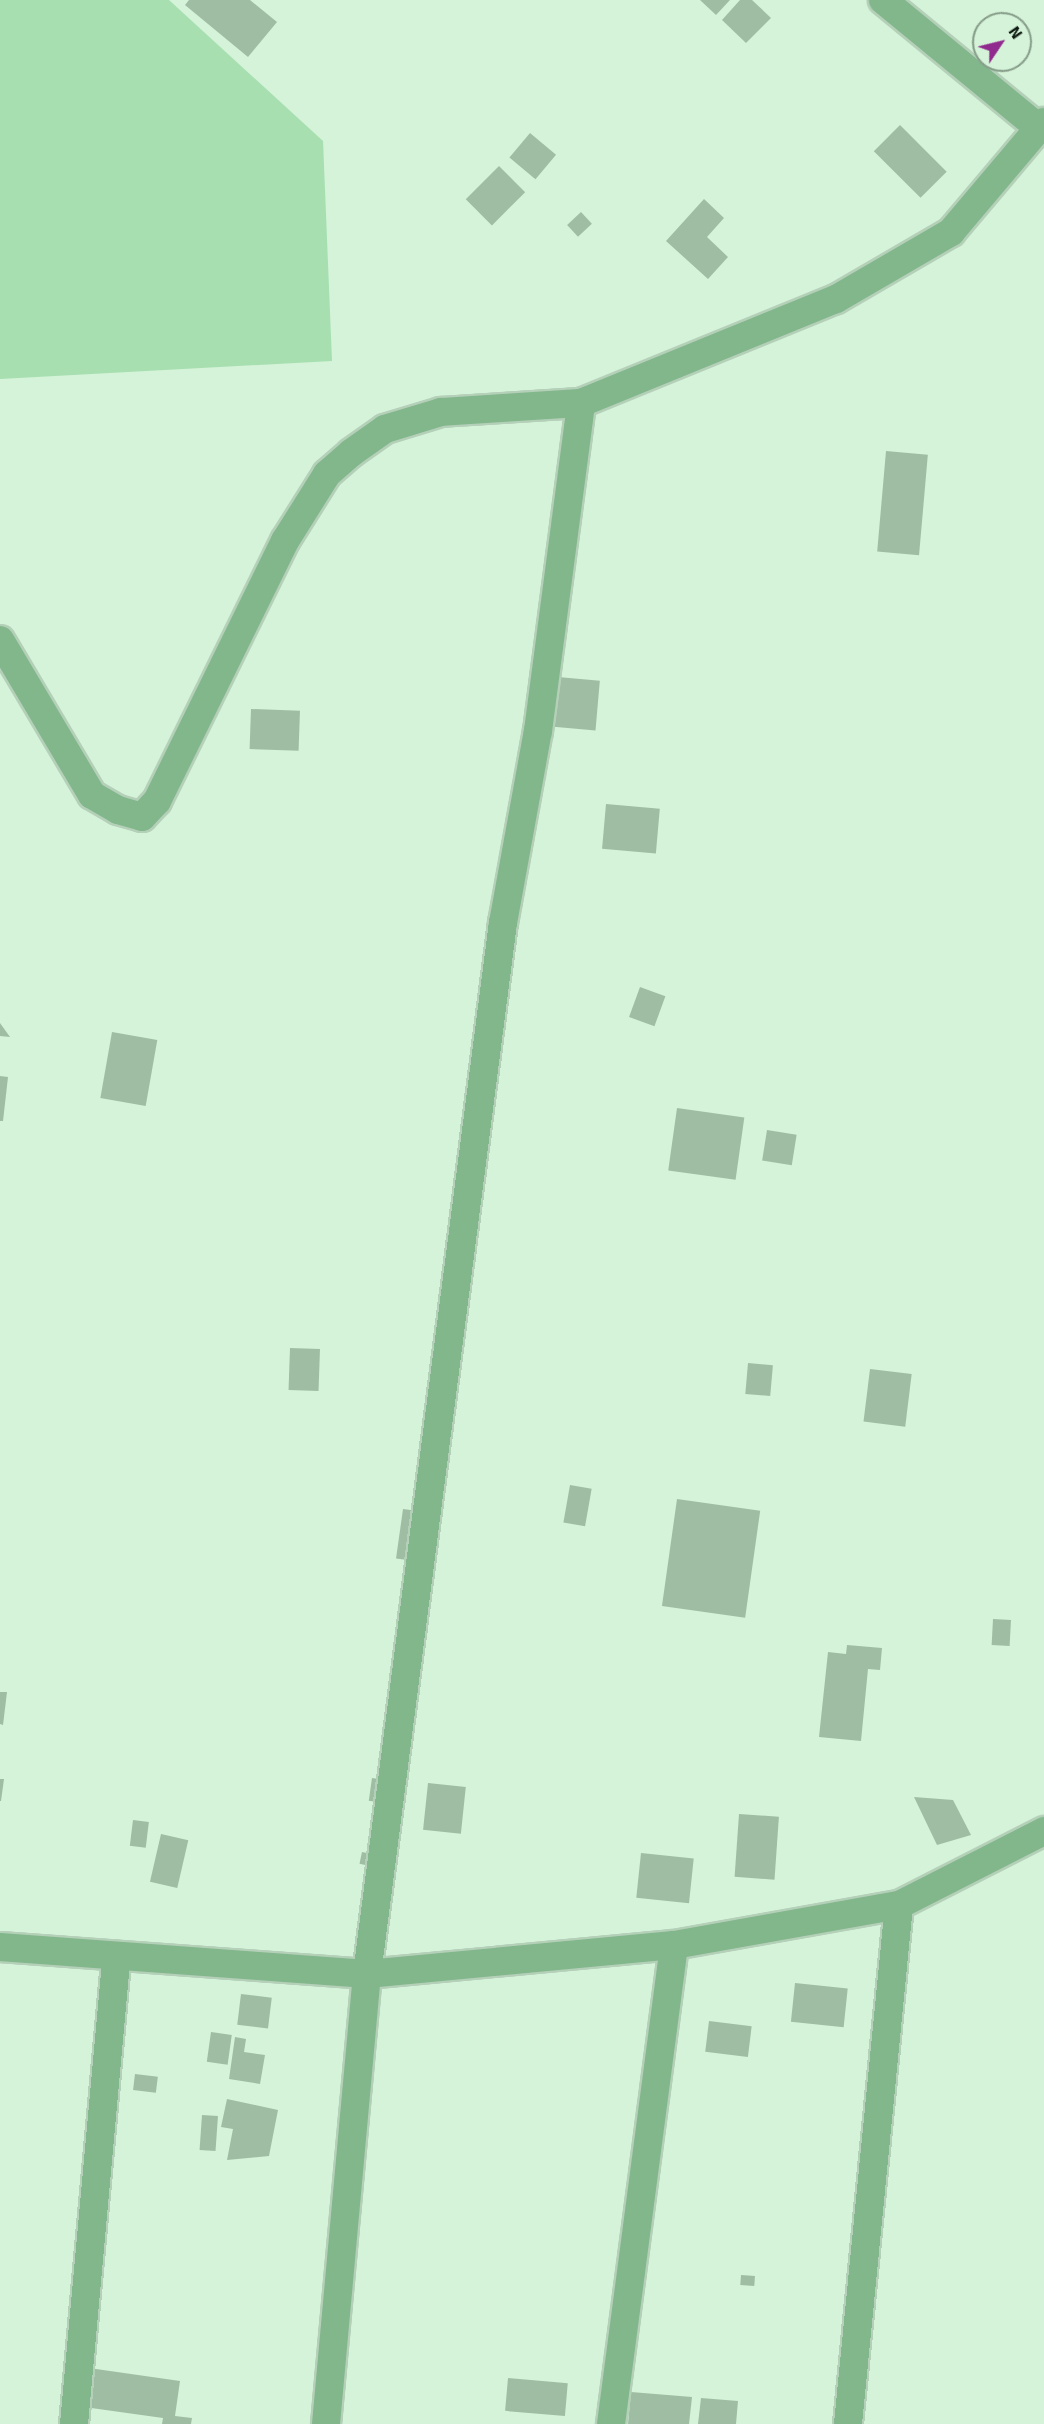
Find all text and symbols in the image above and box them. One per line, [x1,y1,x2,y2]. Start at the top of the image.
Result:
north arrow [972,12,1032,72]
text: N [1004,23,1026,43]

